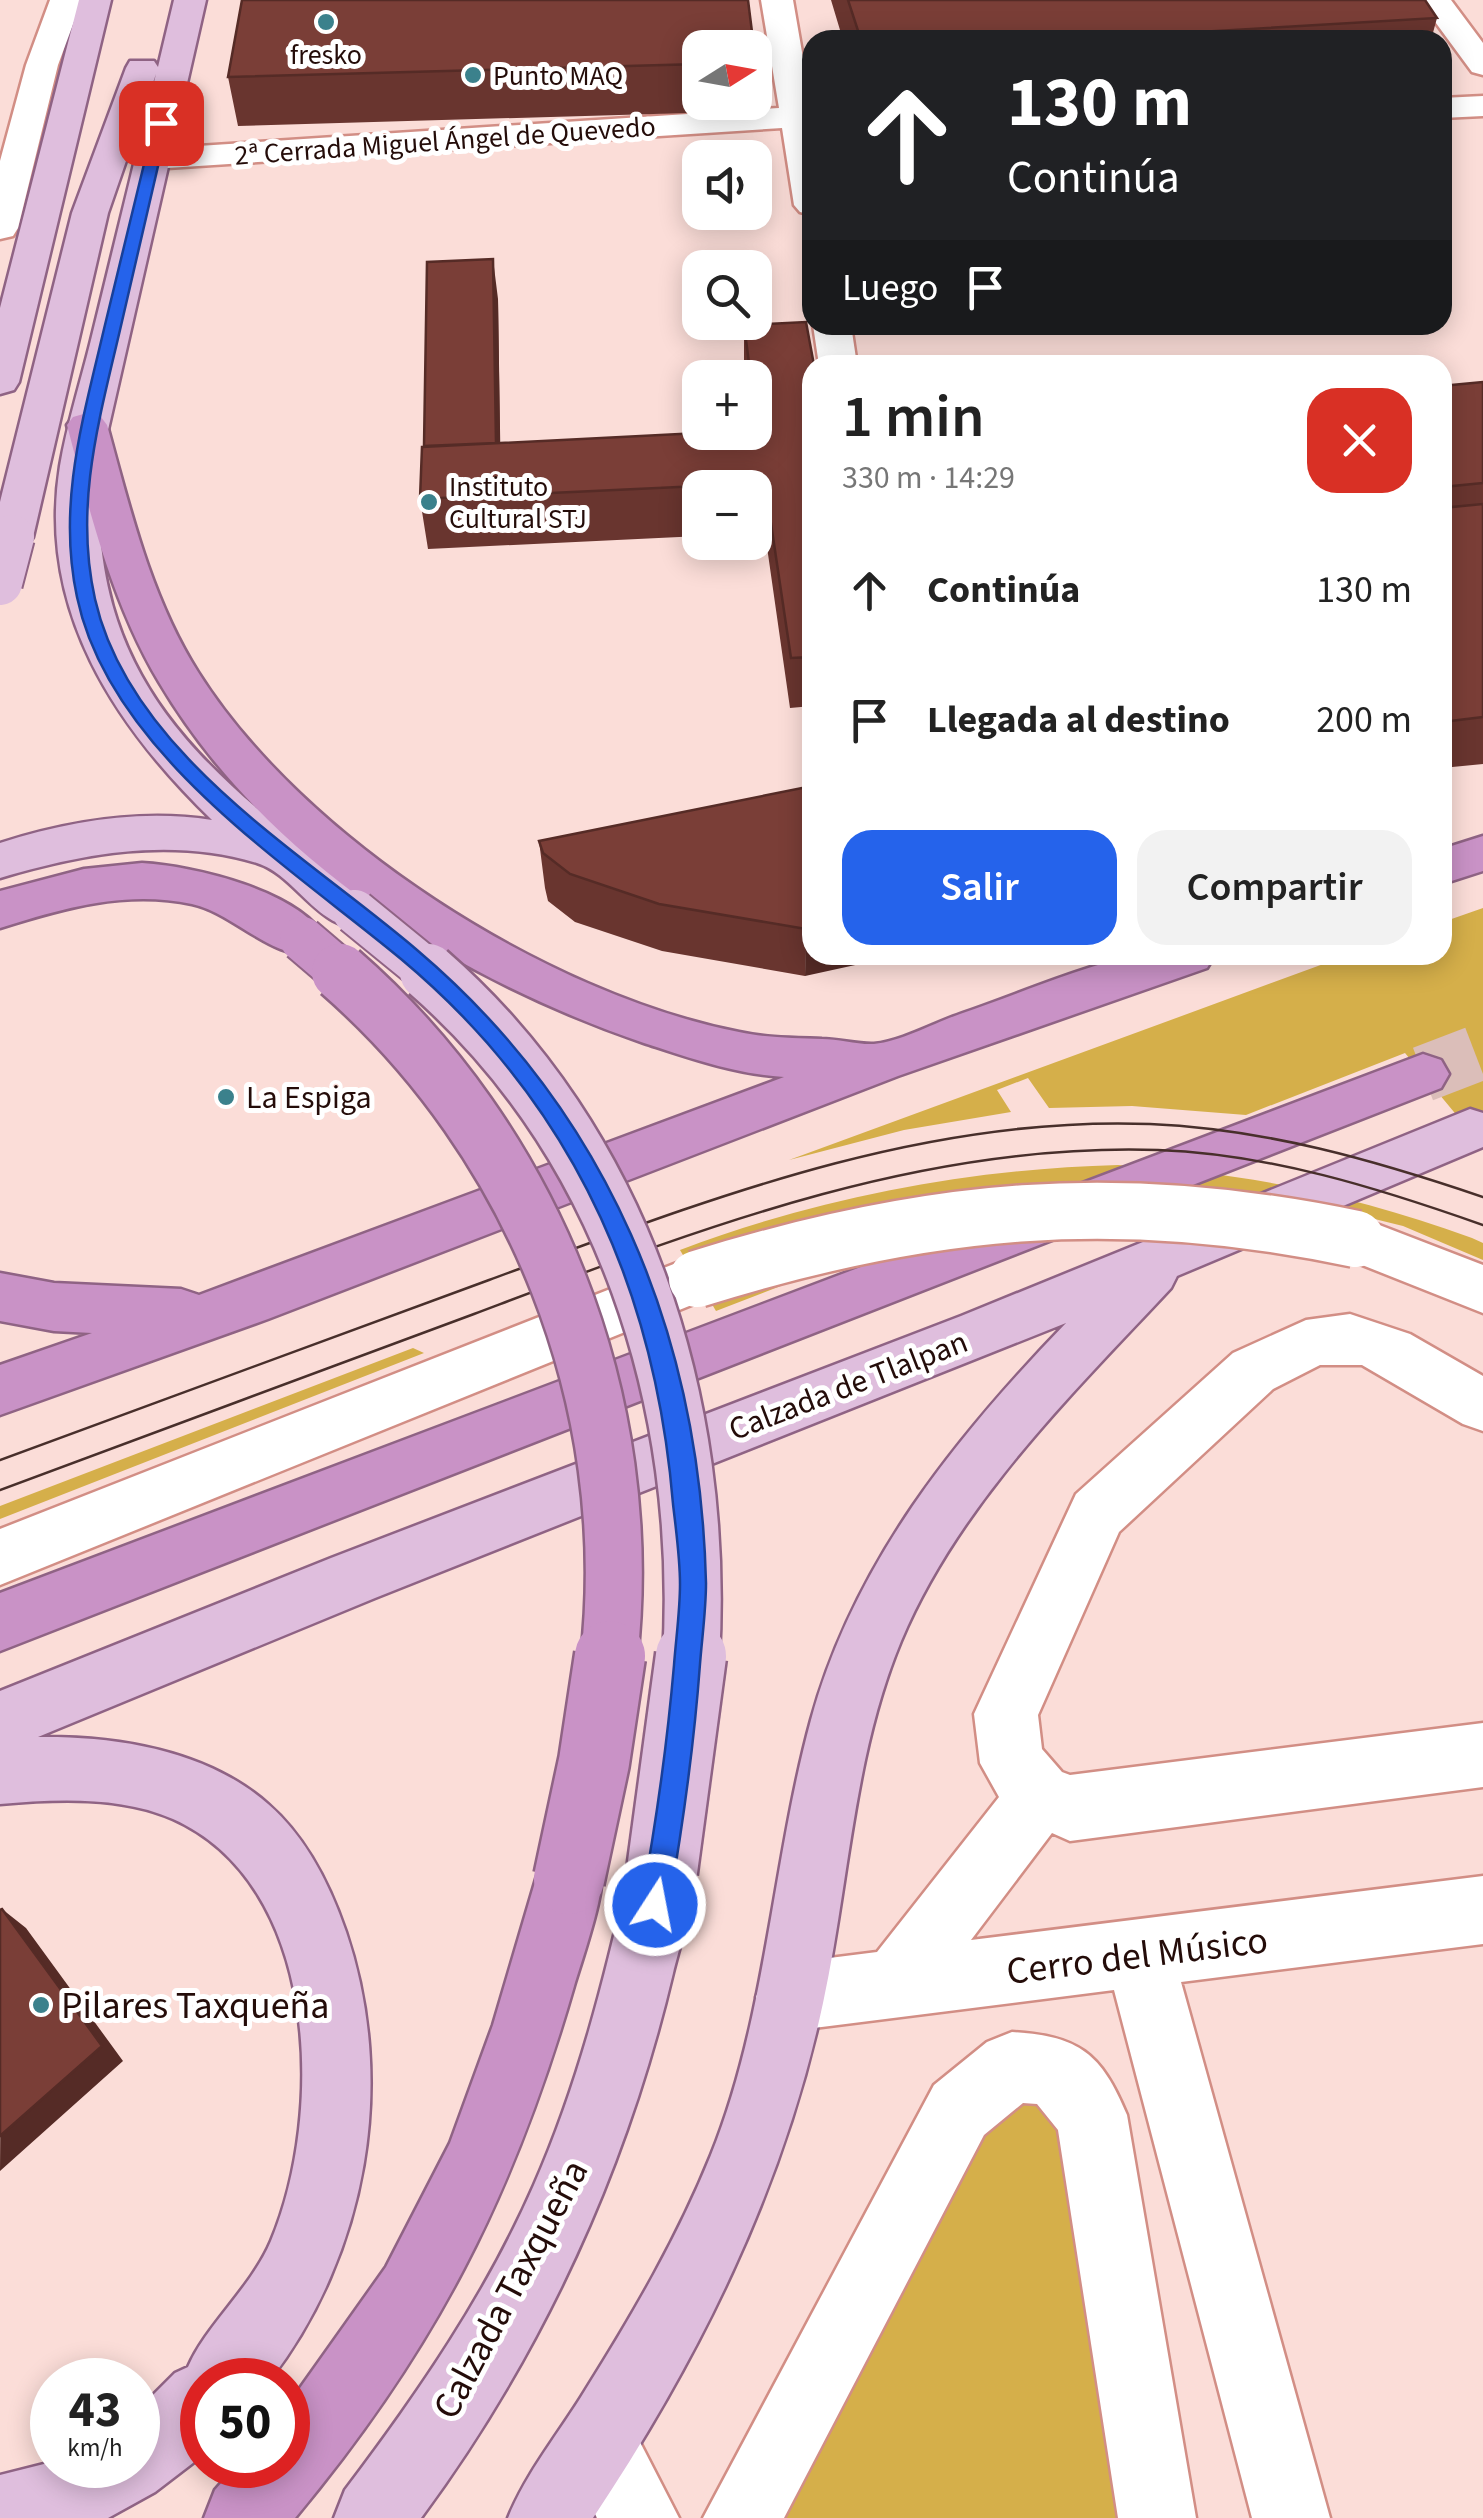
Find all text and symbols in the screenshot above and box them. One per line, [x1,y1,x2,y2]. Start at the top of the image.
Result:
marker: fresko [315,11,337,33]
north arrow [682,30,772,120]
map controls [682,30,772,560]
place label: fresko [290,35,362,75]
text: 130 m [1007,53,1192,153]
place label: Punto MAQ [493,56,623,96]
marker: Punto MAQ [462,64,484,86]
icon: ahead [842,70,972,200]
pin [119,81,204,166]
icon: arrive [134,96,189,151]
street label: 2ª Cerrada Miguel Ángel de Quevedo [233,106,657,176]
button: sound [682,140,772,230]
text: Continúa [1007,146,1180,210]
button: search [682,250,772,340]
icon: arrive [958,260,1013,315]
text: Luego [842,261,938,315]
button: + [682,360,772,450]
text: 1 min [842,375,985,460]
button: close [1307,388,1412,493]
text: 330 m · 14:29 [842,455,1015,501]
place label: Instituto Cultural STJ [449,467,587,539]
button: − [682,470,772,560]
marker: Instituto Cultural STJ [418,491,440,513]
icon: ahead [842,563,897,618]
text: Continúa [927,563,1080,617]
text: 130 m [1316,563,1412,617]
icon: arrive [842,693,897,748]
text: Llegada al destino [927,693,1230,747]
text: 200 m [1316,693,1412,747]
button: Salir [842,830,1117,945]
button: Compartir [1137,830,1412,945]
place label: La Espiga [246,1075,372,1121]
marker: La Espiga [215,1086,237,1108]
street label: Calzada de Tlalpan [722,1319,974,1453]
position arrow [603,1853,707,1957]
street label: Cerro del Músico [1003,1913,1271,1999]
place label: Pilares Taxqueña [61,1979,329,2033]
marker: Pilares Taxqueña [30,1994,52,2016]
street label: Calzada Taxqueña [420,2150,602,2429]
speed limit sign: 50 [180,2358,310,2488]
text: 43 [69,2375,121,2446]
text: km/h [67,2430,123,2466]

